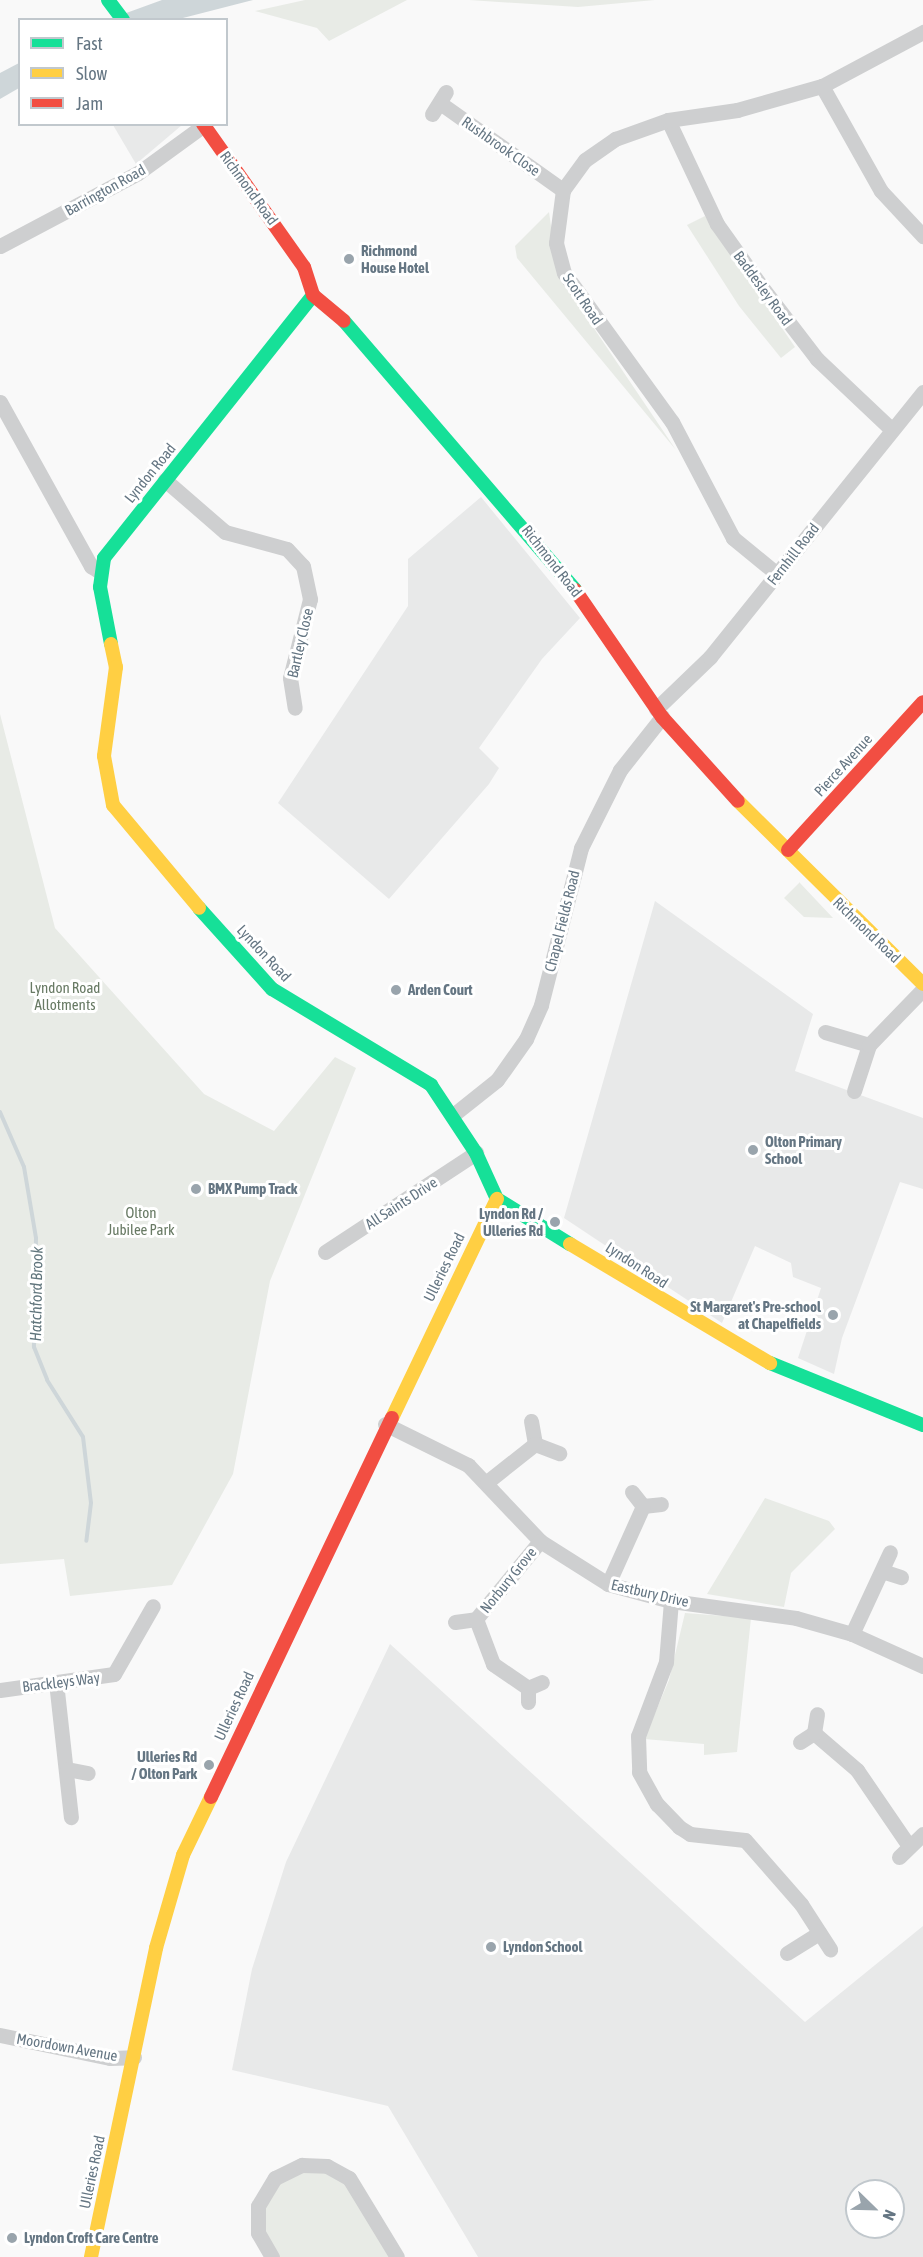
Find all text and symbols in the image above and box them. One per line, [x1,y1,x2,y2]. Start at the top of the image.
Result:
legend [18,18,228,126]
text: Fast [76,33,103,54]
text: Slow [76,63,107,84]
text: Jam [76,93,103,114]
street label: Rushbrook Close [458,112,544,180]
street label: Richmond Road [216,148,282,228]
street label: Barrington Road [62,160,148,220]
place label: Richmond House Hotel [361,241,429,276]
street label: Baddesley Road [730,247,796,329]
marker: Richmond House Hotel [342,252,356,266]
street label: Scott Road [559,270,607,328]
street label: Lyndon Road [121,440,179,506]
street label: Fernhill Road [763,519,823,589]
street label: Richmond Road [518,521,586,601]
street label: Bartley Close [283,606,317,680]
street label: Pierce Avenue [810,730,876,800]
street label: Chapel Fields Road [541,868,583,974]
street label: Richmond Road [830,893,904,967]
street label: Lyndon Road [233,921,295,985]
park label: Lyndon Road Allotments [30,978,100,1013]
place label: Arden Court [408,981,473,999]
marker: Arden Court [389,983,403,997]
place label: Olton Primary School [765,1132,842,1167]
marker: Olton Primary School [746,1143,760,1157]
street label: All Saints Drive [362,1173,440,1233]
place label: BMX Pump Track [208,1180,297,1198]
marker: BMX Pump Track [189,1182,203,1196]
park label: Olton Jubilee Park [107,1203,175,1238]
place label: Lyndon Rd / Ulleries Rd [479,1204,543,1239]
marker: Lyndon Rd / Ulleries Rd [548,1215,562,1229]
street label: Ulleries Road [420,1230,468,1304]
street label: Lyndon Road [602,1238,672,1292]
water label: Hatchford Brook [26,1246,46,1342]
place label: St Margaret's Pre-school at Chapelfields [690,1297,821,1332]
marker: St Margaret's Pre-school at Chapelfields [826,1308,840,1322]
street label: Norbury Grove [476,1543,540,1617]
street label: Eastbury Drive [609,1575,691,1611]
street label: Brackleys Way [21,1668,101,1696]
street label: Ulleries Road [210,1669,258,1743]
place label: Ulleries Rd / Olton Park [132,1747,197,1782]
marker: Ulleries Rd / Olton Park [202,1758,216,1772]
place label: Lyndon School [503,1938,582,1956]
marker: Lyndon School [484,1940,498,1954]
street label: Moordown Avenue [15,2029,119,2065]
street label: Ulleries Road [75,2134,109,2210]
north arrow [845,2179,905,2239]
text: N [880,2207,900,2223]
place label: Lyndon Croft Care Centre [24,2229,158,2247]
marker: Lyndon Croft Care Centre [5,2231,19,2245]

